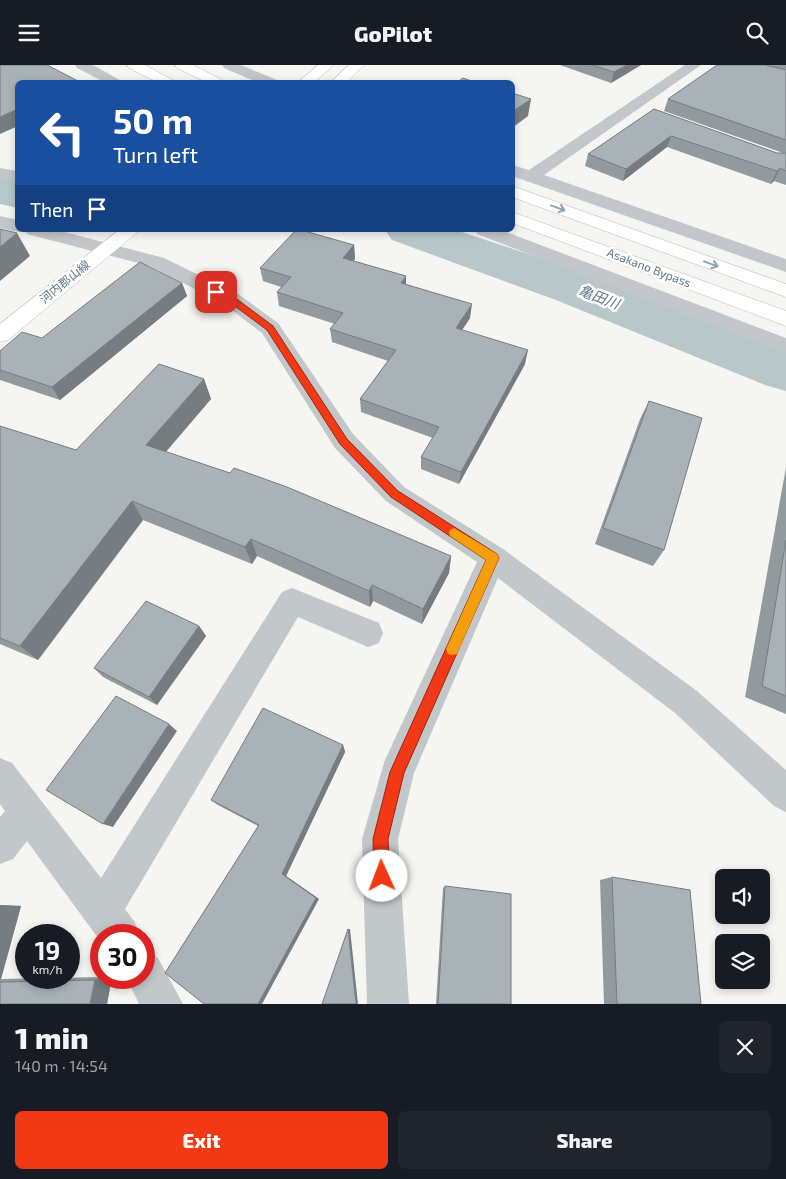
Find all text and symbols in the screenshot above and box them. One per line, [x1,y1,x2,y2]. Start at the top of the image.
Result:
icon: menu [15,19,43,47]
icon: search [743,19,771,47]
text: GoPilot [354,20,432,46]
text: 50 m [113,99,193,141]
icon: left [30,100,95,165]
text: Turn left [113,141,198,167]
icon: arrive [83,195,111,223]
text: Then [30,198,73,221]
one-way arrow [550,204,565,213]
street label: Asakano Bypass [605,245,693,290]
street label: 河内郡山線 [37,257,92,306]
one-way arrow [703,260,718,269]
pin [195,271,237,313]
icon: arrive [202,278,230,306]
water label: 亀田川 [577,281,624,313]
position arrow [355,849,407,901]
map controls [715,869,770,989]
button: sound [715,869,770,924]
speed limit sign: 30 [90,924,155,989]
button: layers [715,934,770,989]
text: 19 [35,935,60,965]
text: km/h [33,962,62,976]
text: 1 min [15,1019,89,1055]
button: close [719,1021,771,1073]
text: 140 m · 14:54 [15,1056,108,1075]
button: Exit [15,1111,388,1169]
button: Share [398,1111,771,1169]

